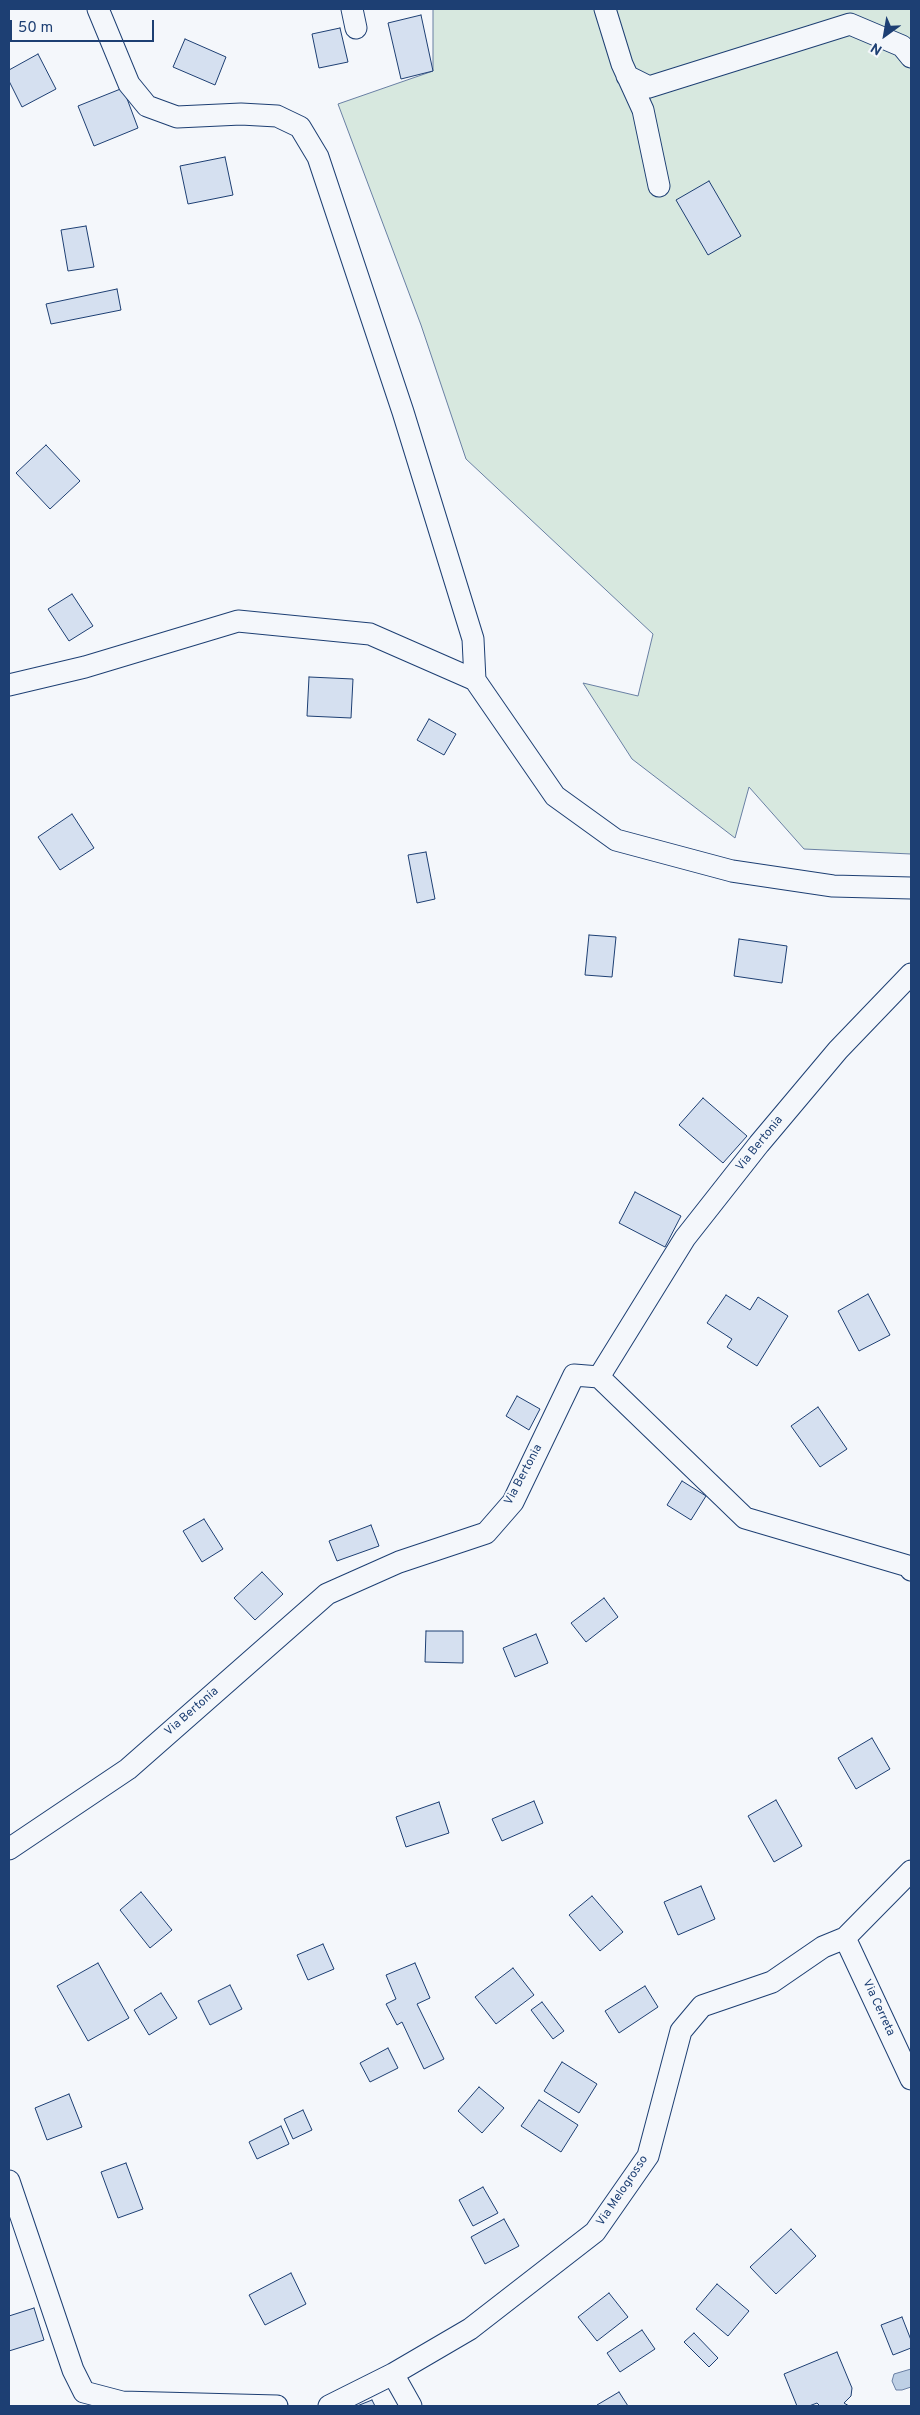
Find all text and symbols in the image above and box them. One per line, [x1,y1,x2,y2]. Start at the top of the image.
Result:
scale bar [12,10,156,42]
north arrow [860,10,910,60]
text: 50 m [18,19,53,38]
text: N [868,38,886,58]
street label: Via Bertonia [733,1114,787,1174]
street label: Via Bertonia [502,1442,546,1508]
street label: Via Bertonia [162,1685,222,1739]
street label: Via Cerreta [859,1978,897,2038]
street label: Via Melogrosso [594,2153,652,2229]

